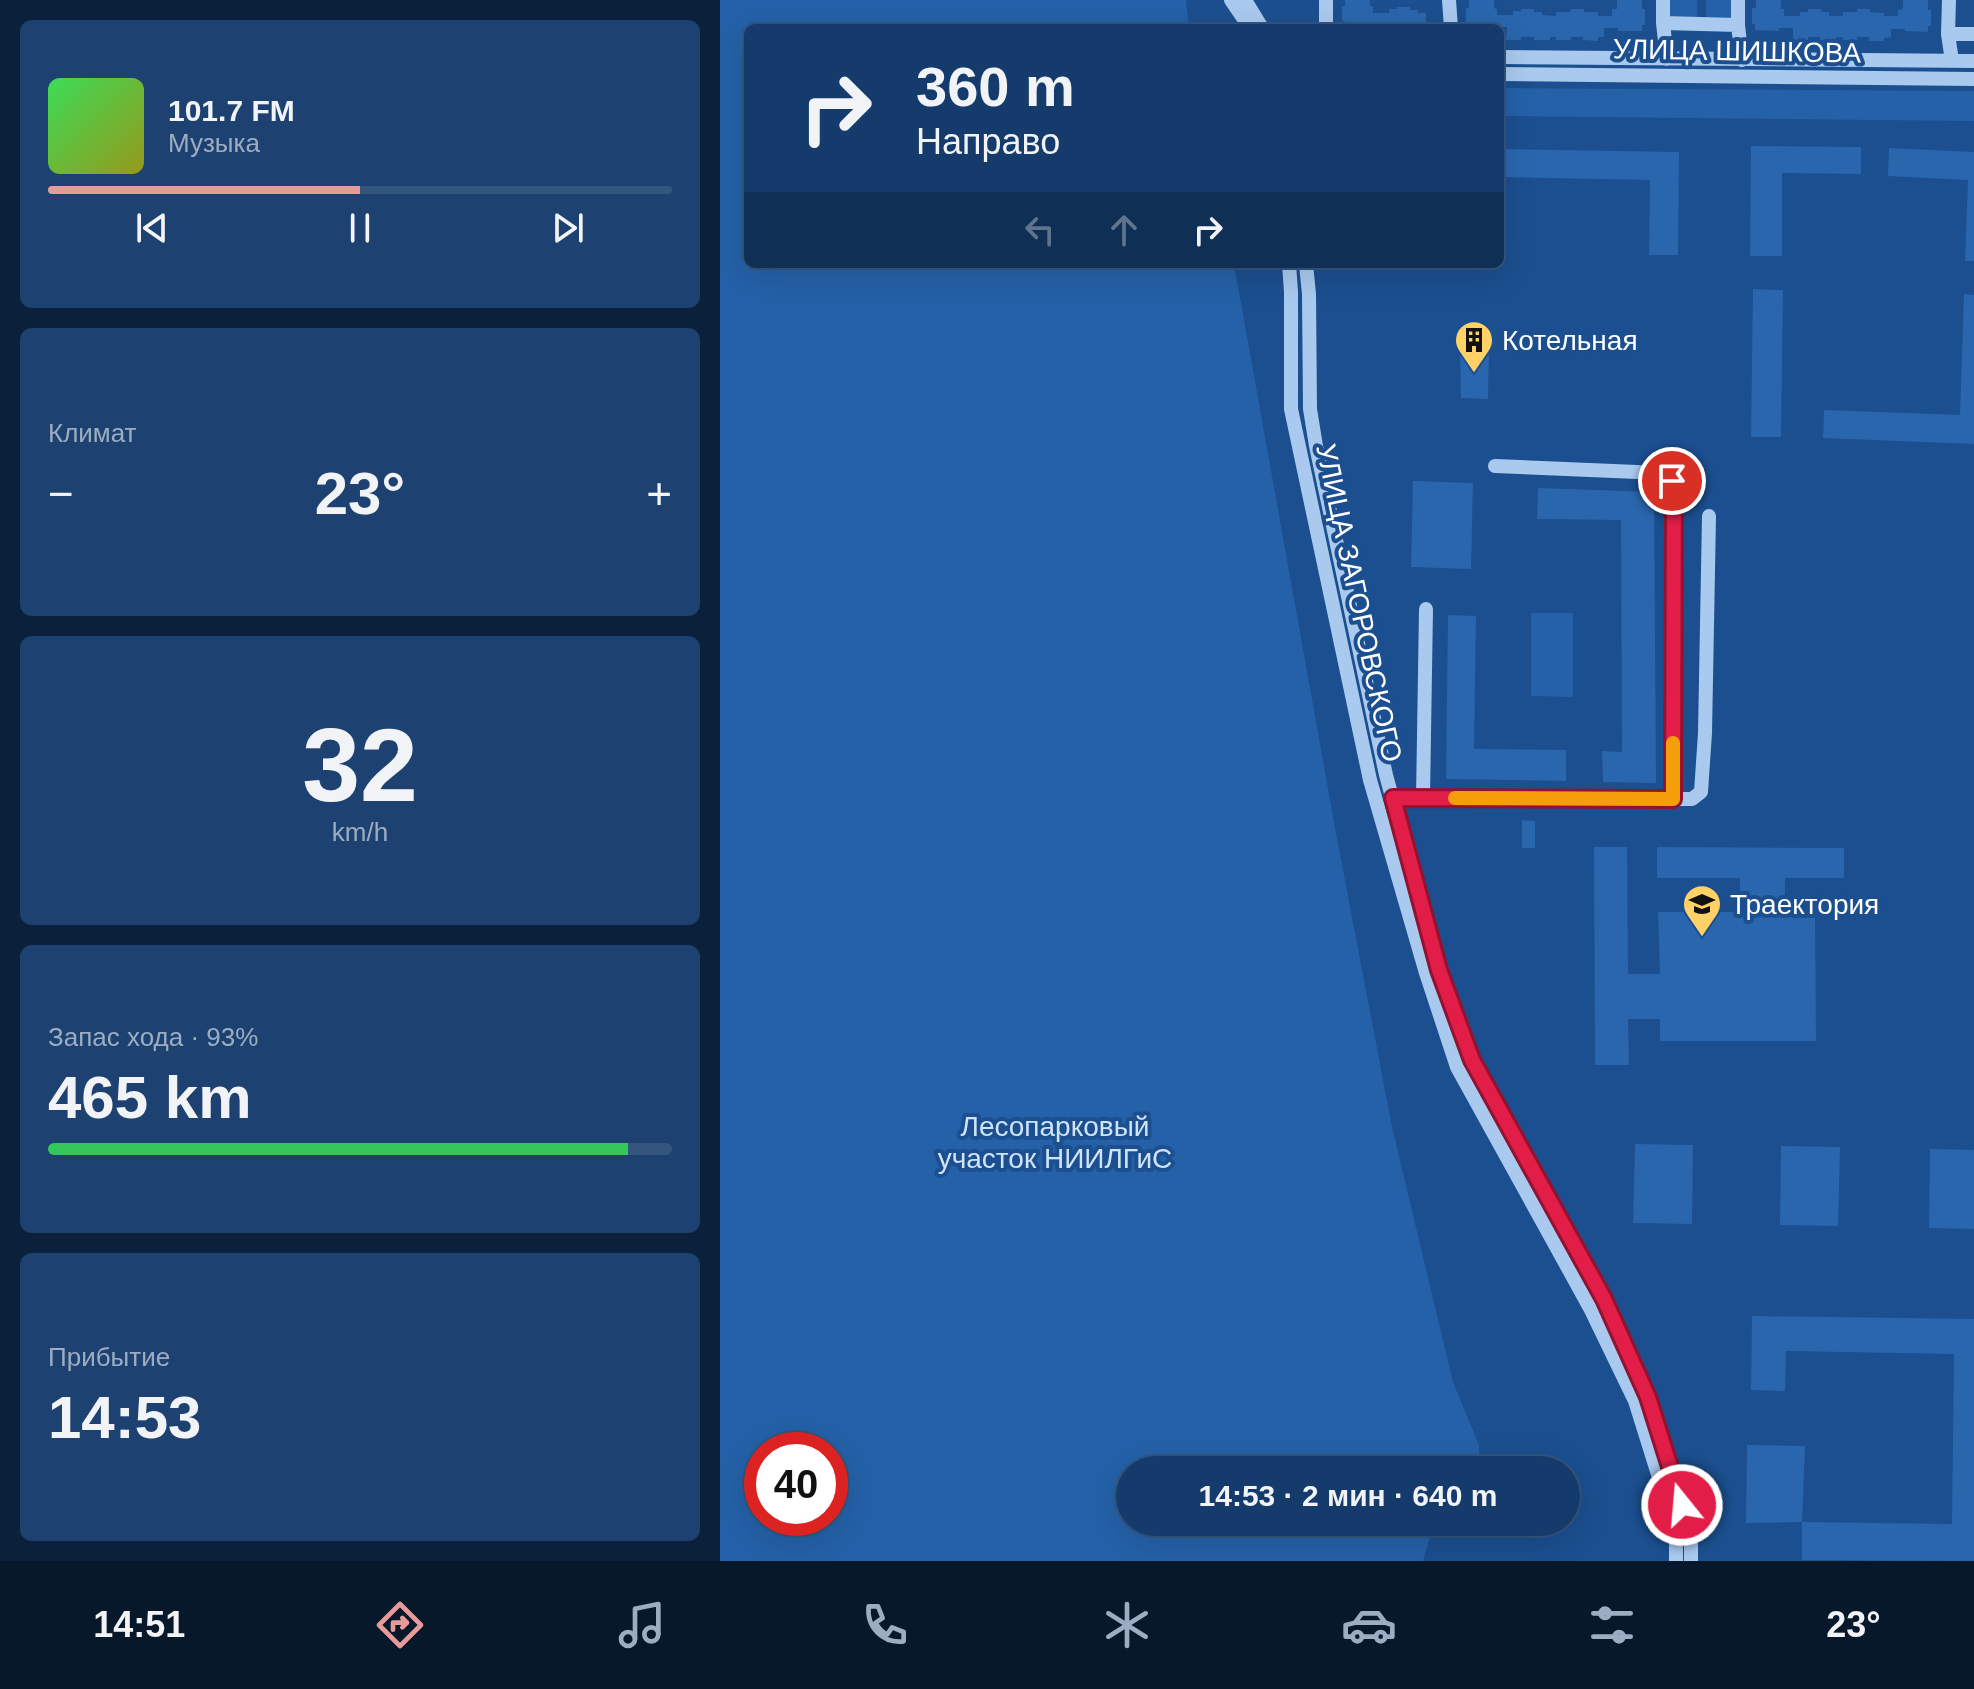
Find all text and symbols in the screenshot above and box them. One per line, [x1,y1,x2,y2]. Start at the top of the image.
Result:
street label: УЛИЦА ШИШКОВА [1613,33,1862,69]
text: 360 m [916,55,1075,118]
icon: right [784,56,888,160]
text: 101.7 FM [168,94,295,127]
text: Направо [916,121,1060,162]
text: Музыка [168,128,260,158]
icon: previous [130,206,174,250]
icon: pause [338,206,382,250]
icon: next [546,206,590,250]
icon: left [1018,208,1062,252]
icon: ahead [1102,208,1146,252]
icon: right [1186,208,1230,252]
building icon: Котельная [1453,319,1495,374]
place label: Котельная [1502,325,1638,356]
text: Климат [48,418,137,448]
street label: УЛИЦА ЗАГОРОВСКОГО [1310,441,1408,765]
pin [1638,447,1706,515]
icon: arrive [1650,459,1694,503]
text: 23° [315,460,405,527]
text: − [48,469,74,518]
text: + [646,469,672,518]
text: 32 [302,707,418,823]
text: km/h [332,817,388,847]
school or university icon: Траектория [1681,883,1723,938]
place label: Траектория [1730,889,1879,920]
text: Запас хода · 93% [48,1022,258,1052]
text: 465 km [48,1064,252,1131]
park label: Лесопарковый участок НИИЛГиС [938,1111,1172,1174]
text: Прибытие [48,1342,170,1372]
text: 14:53 [48,1384,201,1451]
speed limit sign: 40 [744,1432,848,1536]
position arrow [1640,1463,1724,1547]
text: 14:53 · 2 мин · 640 m [1199,1479,1497,1512]
icon: directions [372,1597,428,1653]
icon: music [614,1597,670,1653]
icon: phone [857,1597,913,1653]
icon: climate [1099,1597,1155,1653]
icon: car [1341,1597,1397,1653]
icon: filters [1584,1597,1640,1653]
text: 14:51 [93,1604,185,1645]
text: 23° [1826,1604,1881,1645]

